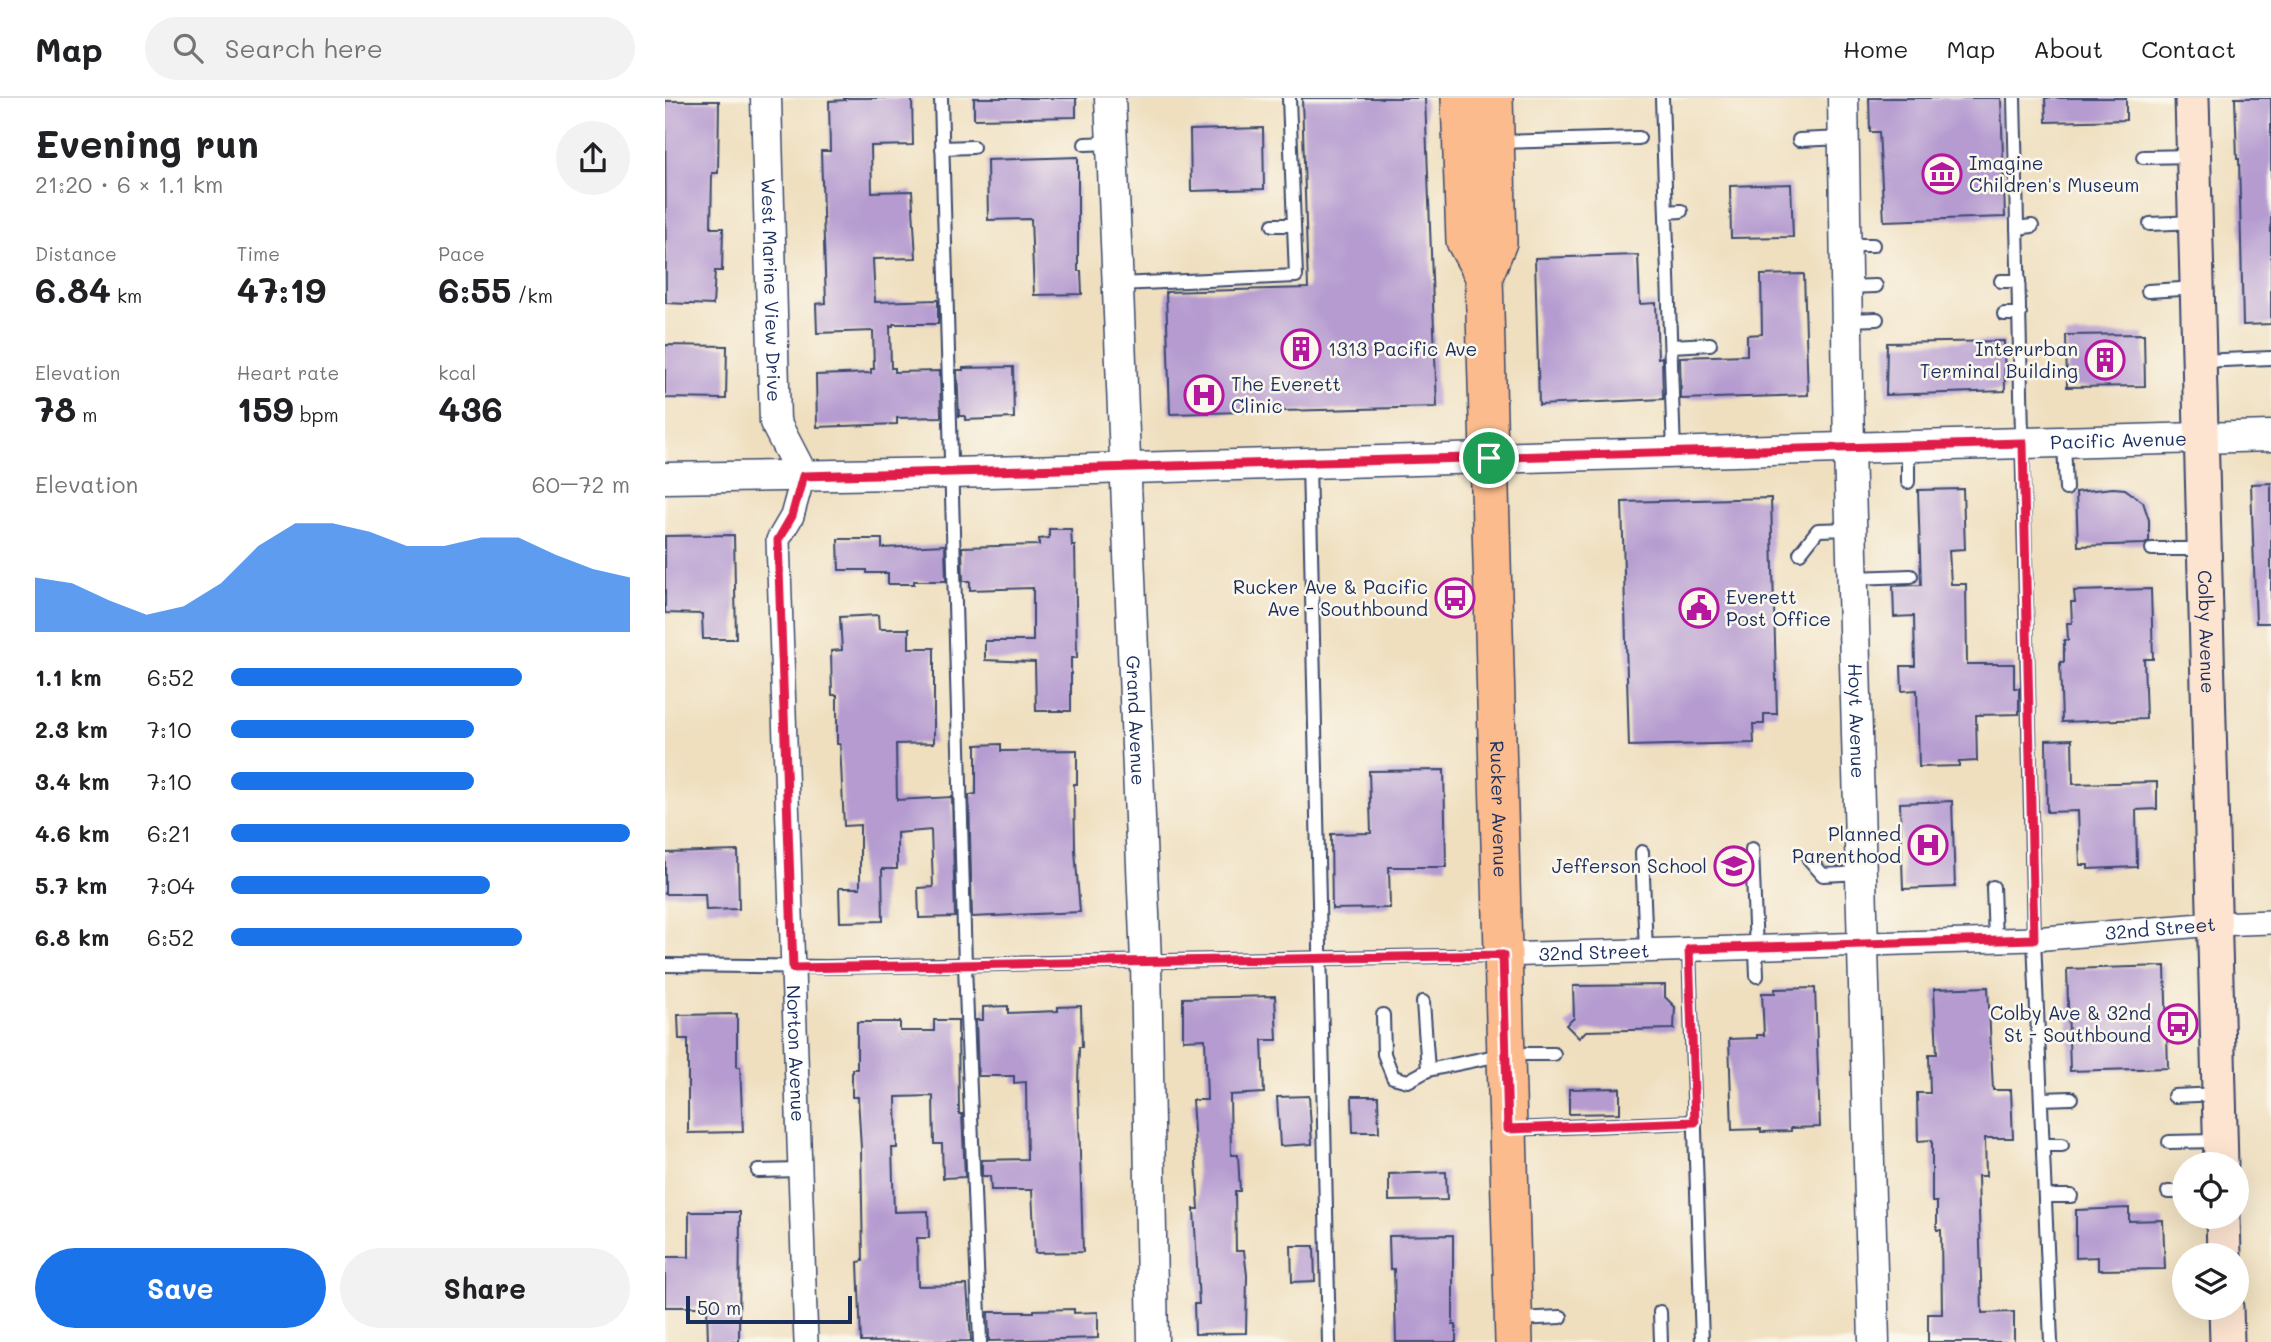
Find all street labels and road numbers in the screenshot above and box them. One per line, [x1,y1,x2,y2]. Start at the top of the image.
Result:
street label: West Marine View Drive [756,178,787,402]
street label: Pacific Avenue [2050,425,2187,454]
street label: Colby Avenue [2193,570,2221,694]
street label: Grand Avenue [1121,655,1152,786]
street label: Hoyt Avenue [1843,663,1871,779]
street label: Rucker Avenue [1485,740,1514,878]
street label: 32nd Street [2104,911,2217,945]
street label: 32nd Street [1538,938,1650,966]
street label: Norton Avenue [782,985,811,1122]

